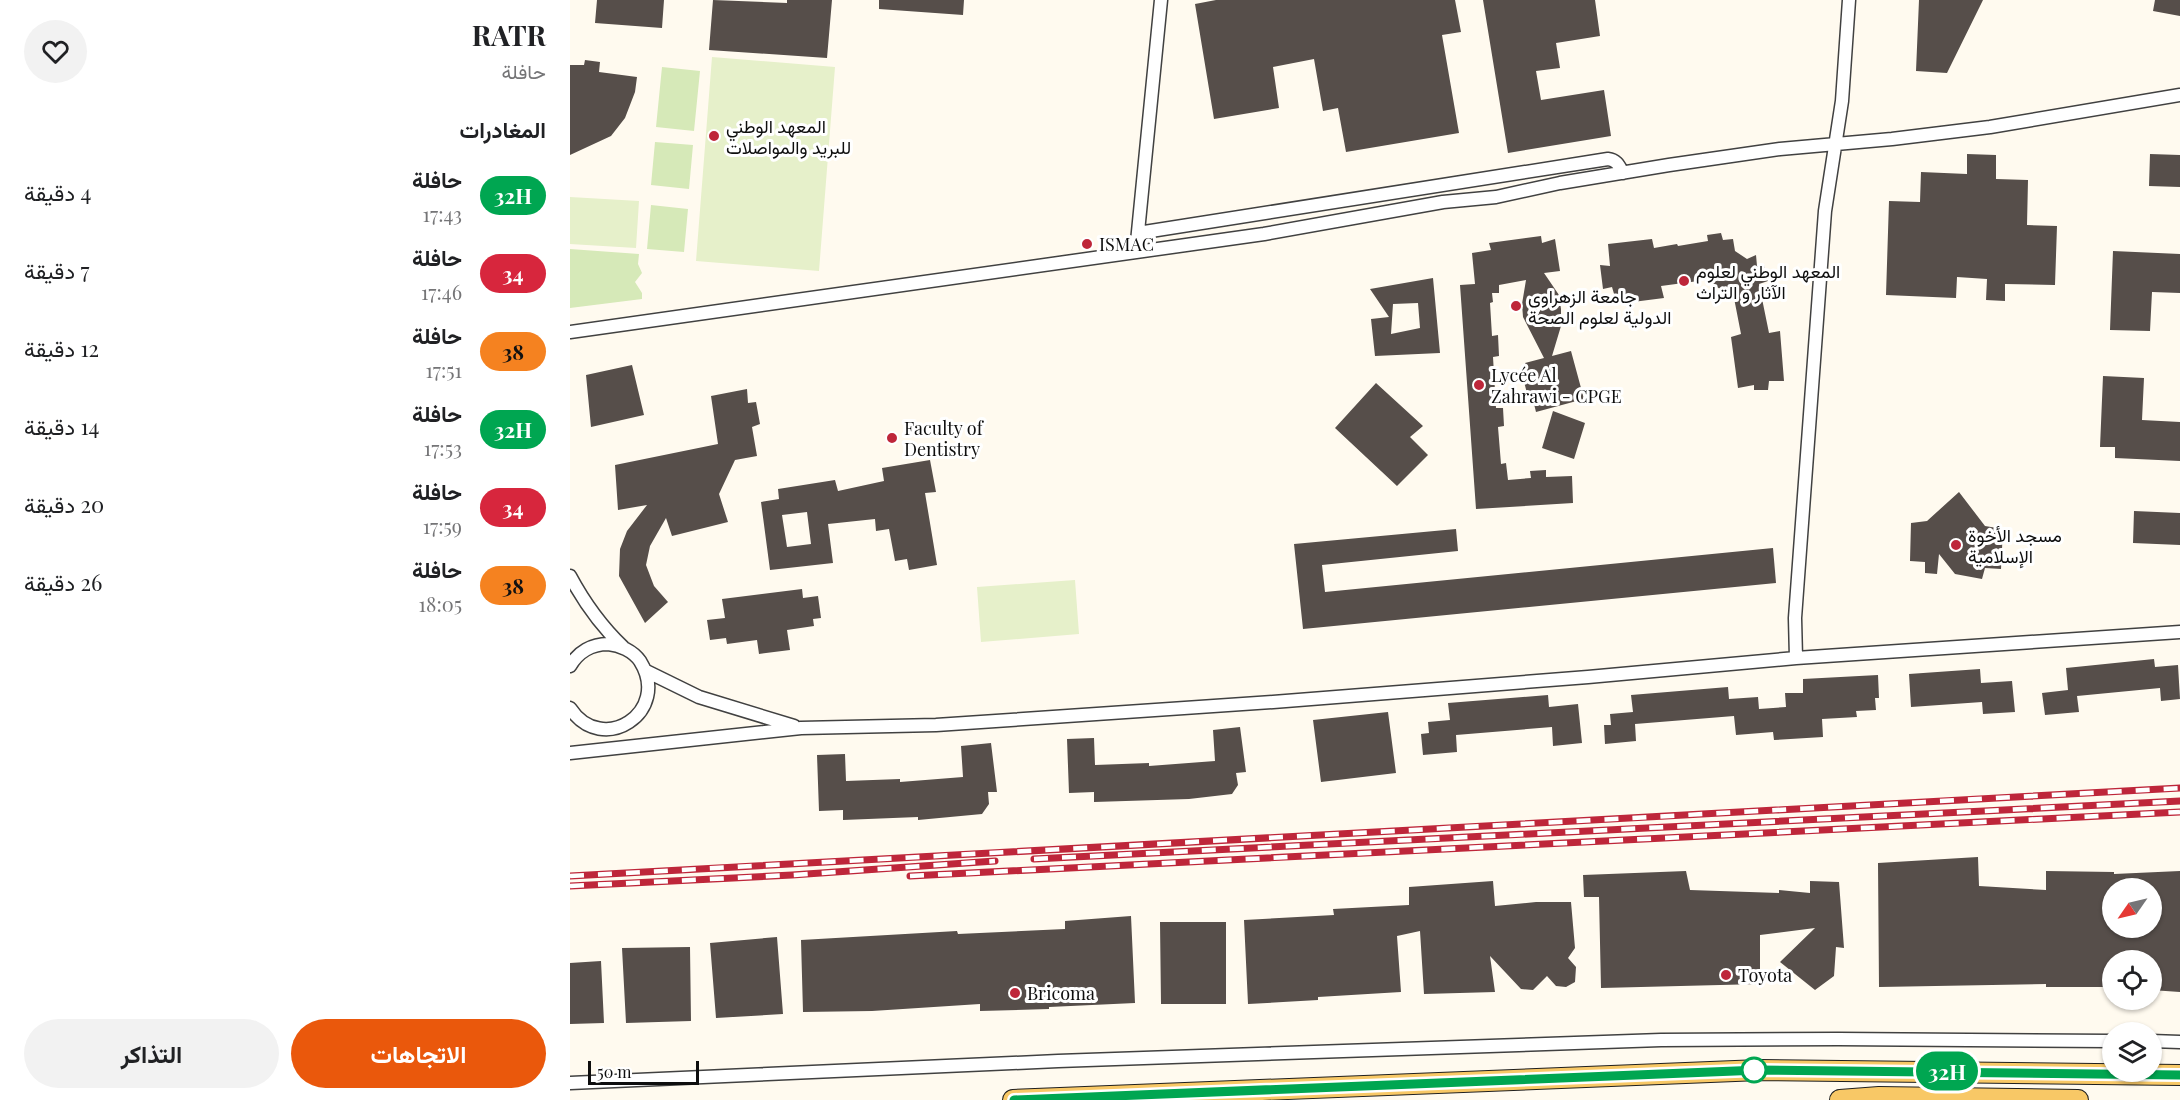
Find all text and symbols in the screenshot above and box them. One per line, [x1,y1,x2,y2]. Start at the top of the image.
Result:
text: RATR [472,16,546,53]
button: heart [24,20,87,83]
text: حافلة [501,57,546,84]
text: المغادرات [460,114,546,144]
place label: المعهد الوطني للبريد والمواصلات [726,114,851,159]
marker: المعهد الوطني للبريد والمواصلات [707,129,721,143]
text: حافلة [412,164,462,194]
text: 4 دقيقة [24,177,91,207]
text: 32H [494,181,532,209]
text: 17:43 [423,200,462,227]
place label: ISMAC [1099,232,1154,256]
marker: ISMAC [1080,237,1094,251]
text: حافلة [412,242,462,272]
text: 7 دقيقة [24,255,89,285]
text: 34 [502,259,524,287]
place label: المعهد الوطني لعلوم الآثار و التراث [1696,259,1840,304]
marker: المعهد الوطني لعلوم الآثار و التراث [1677,274,1691,288]
text: 17:46 [421,278,462,305]
place label: جامعة الزهراوي الدولية لعلوم الصحة [1528,284,1671,330]
marker: جامعة الزهراوي الدولية لعلوم الصحة [1509,299,1523,313]
text: حافلة [412,320,462,350]
text: 12 دقيقة [24,333,99,363]
text: 38 [502,337,524,365]
text: 17:51 [425,356,462,383]
place label: Lycée Al Zahrawi - CPGE [1491,363,1622,408]
marker: Lycée Al Zahrawi - CPGE [1472,378,1486,392]
text: حافلة [412,398,462,428]
text: 14 دقيقة [24,411,99,441]
text: 32H [494,415,532,443]
place label: Faculty of Dentistry [904,416,985,461]
marker: Faculty of Dentistry [885,431,899,445]
text: 17:53 [424,434,462,461]
text: حافلة [412,476,462,506]
text: 20 دقيقة [24,489,104,519]
text: 34 [502,493,524,521]
text: 17:59 [423,512,462,539]
place label: مسجد الأخوة الإسلامية [1968,523,2062,569]
marker: مسجد الأخوة الإسلامية [1949,538,1963,552]
text: حافلة [412,554,462,584]
text: 26 دقيقة [24,567,102,597]
text: 38 [502,571,524,599]
text: 18:05 [419,590,462,617]
north arrow [2102,878,2162,938]
map controls [2102,878,2162,1082]
button: locate [2102,950,2162,1010]
place label: Toyota [1738,963,1792,987]
marker: Toyota [1719,968,1733,982]
place label: Bricoma [1027,981,1095,1005]
marker: Bricoma [1008,986,1022,1000]
button: التذاكر [24,1019,279,1088]
button: الاتجاهات [291,1019,546,1088]
button: layers [2102,1022,2162,1082]
line badge: 32H [1912,1052,1982,1090]
unlabelled marker [1741,1057,1767,1083]
text: 32H [1928,1057,1966,1085]
scale bar [588,1058,699,1086]
text: 50 m [597,1061,631,1082]

